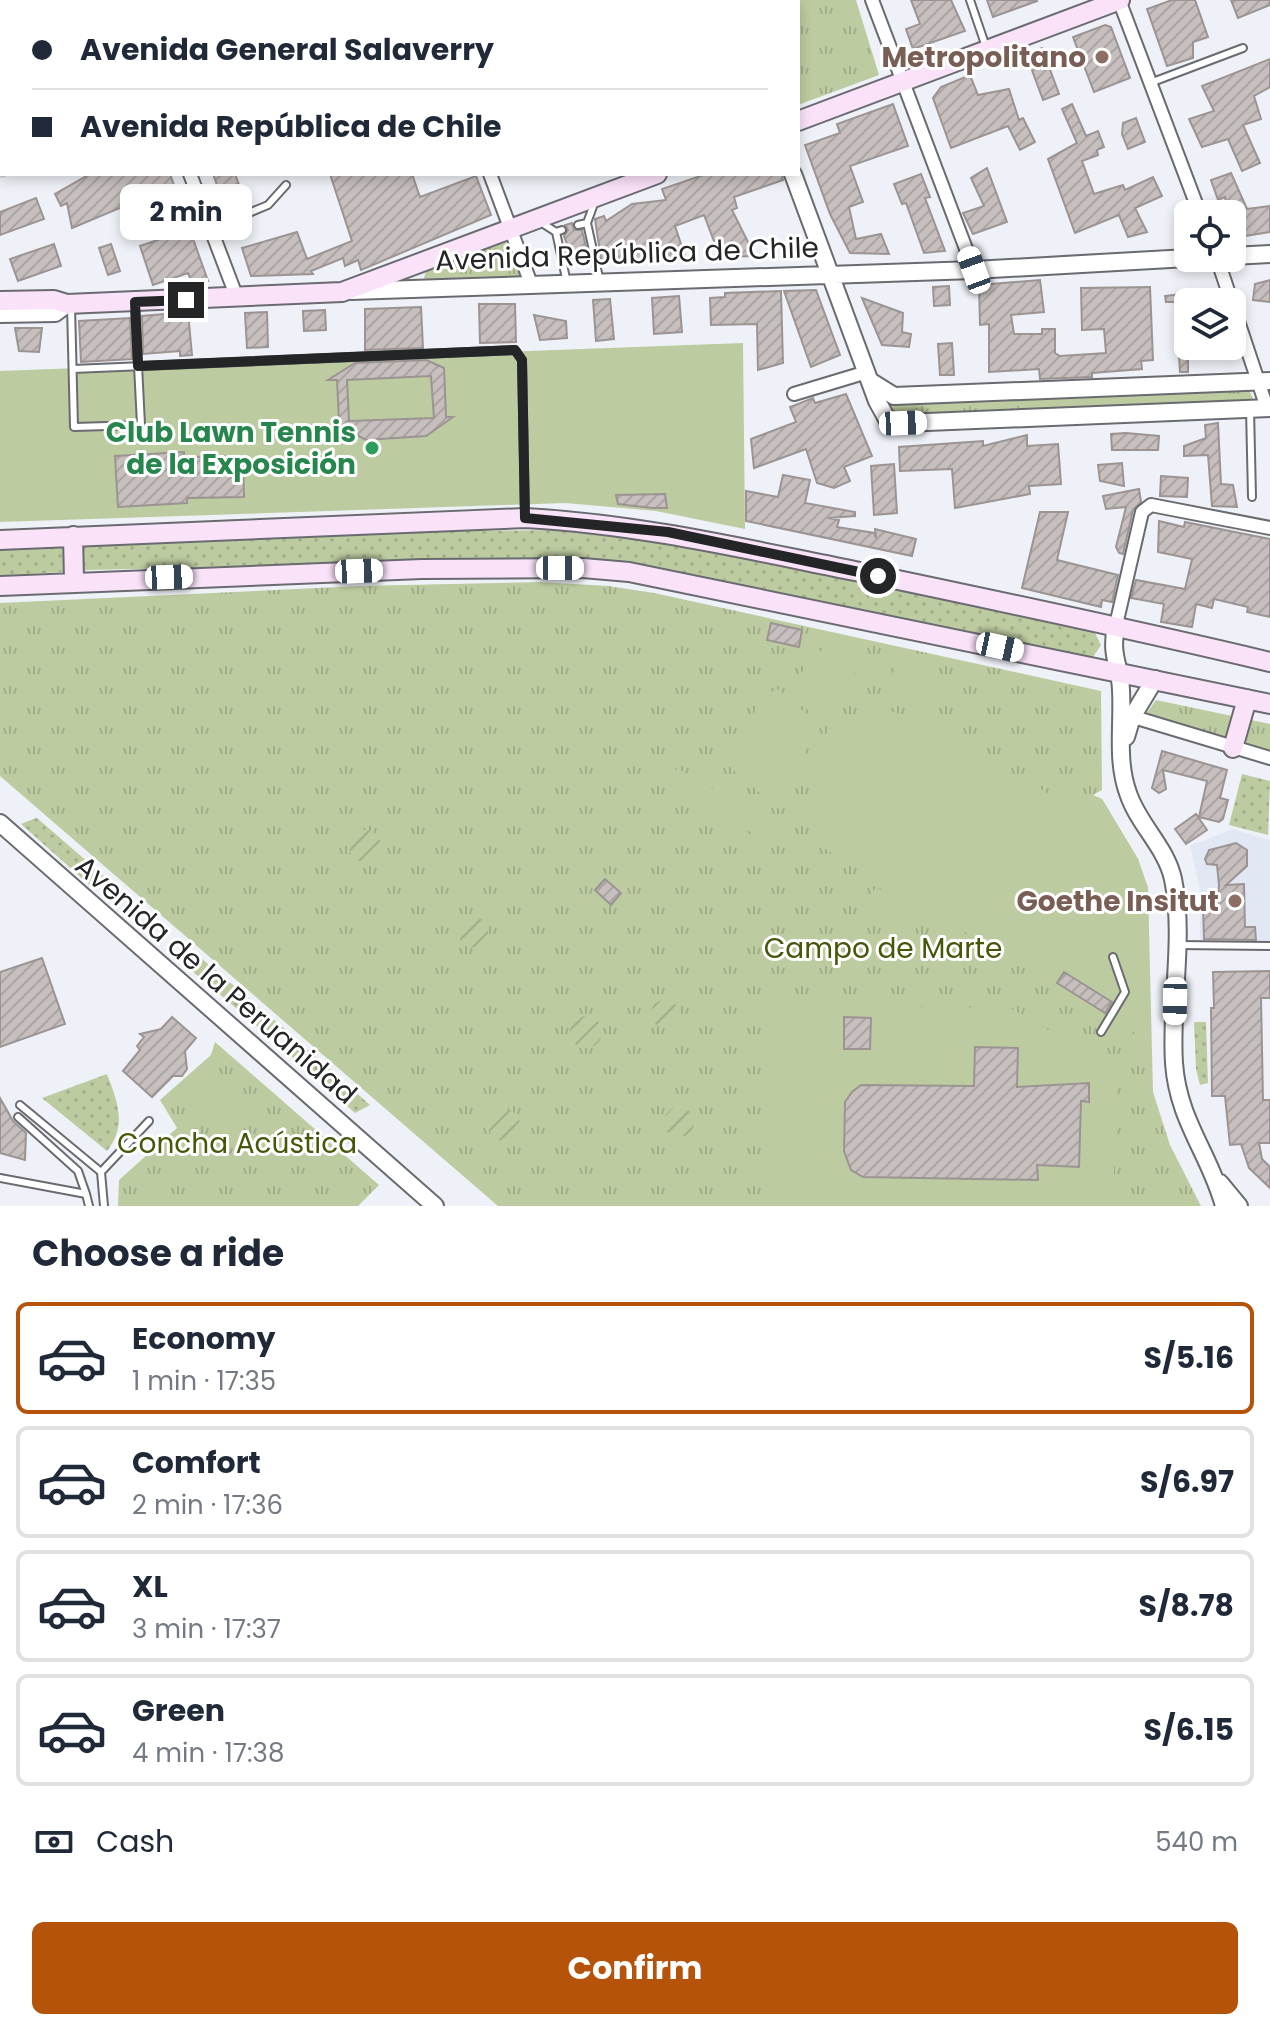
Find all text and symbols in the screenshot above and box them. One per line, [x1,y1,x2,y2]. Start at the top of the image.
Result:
text: Avenida General Salaverry [80,28,494,71]
place label: Metropolitano [881,38,1086,77]
marker: Metropolitano [1093,48,1111,66]
text: Avenida República de Chile [80,105,502,148]
callout: 2 min [120,184,252,240]
text: 2 min [149,194,223,230]
map controls [1174,200,1246,360]
button: locate [1174,200,1246,272]
street label: Avenida República de Chile [435,228,819,280]
car [955,243,993,297]
route end [168,282,204,318]
button: layers [1174,288,1246,360]
car [879,410,927,436]
place label: Club Lawn Tennis de la Exposición [106,413,356,484]
marker: Club Lawn Tennis de la Exposición [363,439,381,457]
car [536,556,584,580]
car [335,558,383,584]
route start [860,558,896,594]
car [145,564,193,590]
car [974,630,1026,664]
street label: Avenida de la Peruanidad [67,847,365,1113]
place label: Goethe Insitut [1017,882,1219,921]
marker: Goethe Insitut [1226,892,1244,910]
park label: Campo de Marte [764,929,1002,968]
car [1163,977,1187,1025]
park label: Concha Acústica [117,1124,357,1163]
text: Choose a ride [32,1228,284,1279]
text: Economy [132,1317,276,1360]
icon: car [36,1322,108,1394]
text: S/5.16 [1144,1336,1234,1379]
text: 1 min · 17:35 [132,1363,276,1399]
text: Comfort [132,1441,261,1484]
icon: car [36,1446,108,1518]
text: S/6.97 [1140,1460,1234,1503]
text: 2 min · 17:36 [132,1487,283,1523]
text: XL [132,1565,168,1608]
icon: car [36,1570,108,1642]
text: S/8.78 [1139,1584,1234,1627]
text: 3 min · 17:37 [132,1611,281,1647]
text: Green [132,1689,225,1732]
icon: car [36,1694,108,1766]
text: S/6.15 [1144,1708,1234,1751]
text: 4 min · 17:38 [132,1735,284,1771]
icon: cash [32,1820,76,1864]
text: Cash [96,1820,174,1863]
text: 540 m [1155,1824,1238,1860]
button: Confirm [32,1922,1238,2014]

